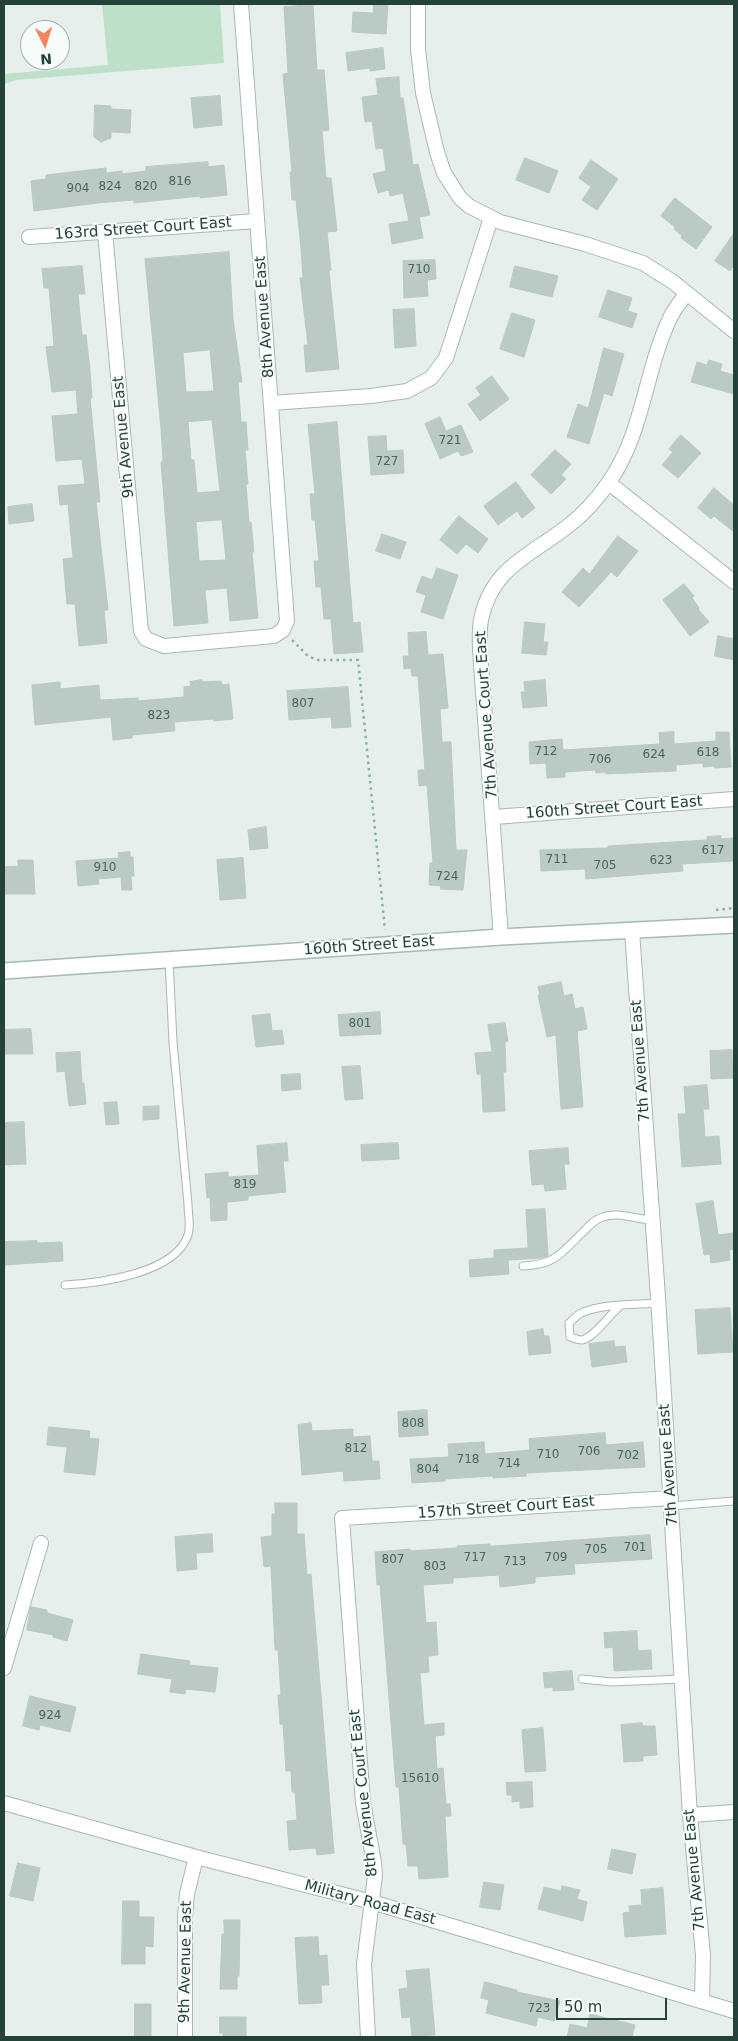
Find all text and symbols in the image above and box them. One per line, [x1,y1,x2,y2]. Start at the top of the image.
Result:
north arrow [20,20,70,70]
text: N [40,50,53,67]
house number: 816 [169,175,191,189]
house number: 824 [99,180,121,194]
house number: 820 [135,180,157,194]
house number: 904 [67,182,89,196]
street label: 163rd Street Court East [54,214,232,244]
street label: 8th Avenue East [252,255,278,379]
house number: 710 [408,263,430,277]
street label: 9th Avenue East [110,375,138,499]
house number: 721 [439,434,461,448]
house number: 727 [376,455,398,469]
street label: 7th Avenue Court East [472,630,502,800]
house number: 807 [292,697,314,711]
house number: 823 [148,709,170,723]
house number: 712 [535,745,557,759]
house number: 618 [697,746,719,760]
house number: 624 [643,748,665,762]
house number: 706 [589,753,611,767]
street label: 160th Street Court East [525,793,703,823]
house number: 617 [702,844,724,858]
house number: 711 [546,853,568,867]
house number: 623 [650,854,672,868]
house number: 705 [594,859,616,873]
house number: 910 [94,861,116,875]
house number: 724 [436,870,458,884]
street label: 160th Street East [303,932,435,960]
street label: 7th Avenue East [628,999,654,1123]
house number: 801 [349,1017,371,1031]
house number: 819 [234,1178,256,1192]
street label: 7th Avenue East [656,1403,682,1527]
house number: 808 [402,1417,424,1431]
house number: 812 [345,1442,367,1456]
house number: 706 [578,1445,600,1459]
house number: 710 [537,1448,559,1462]
house number: 702 [617,1449,639,1463]
house number: 718 [457,1453,479,1467]
house number: 714 [498,1457,520,1471]
house number: 804 [417,1463,439,1477]
street label: 157th Street Court East [417,1493,595,1523]
house number: 701 [624,1541,646,1555]
house number: 705 [585,1543,607,1557]
house number: 717 [464,1551,486,1565]
house number: 709 [545,1551,567,1565]
house number: 807 [382,1553,404,1567]
house number: 713 [504,1555,526,1569]
house number: 803 [424,1560,446,1574]
street label: 8th Avenue Court East [346,1708,382,1878]
house number: 924 [39,1709,61,1723]
house number: 15610 [401,1772,439,1786]
street label: 7th Avenue East [681,1808,709,1932]
street label: Military Road East [302,1877,438,1929]
street label: 9th Avenue East [176,1901,196,2023]
scale bar [558,1988,669,2020]
text: 50 m [564,1998,602,2016]
house number: 723 [528,2002,550,2016]

